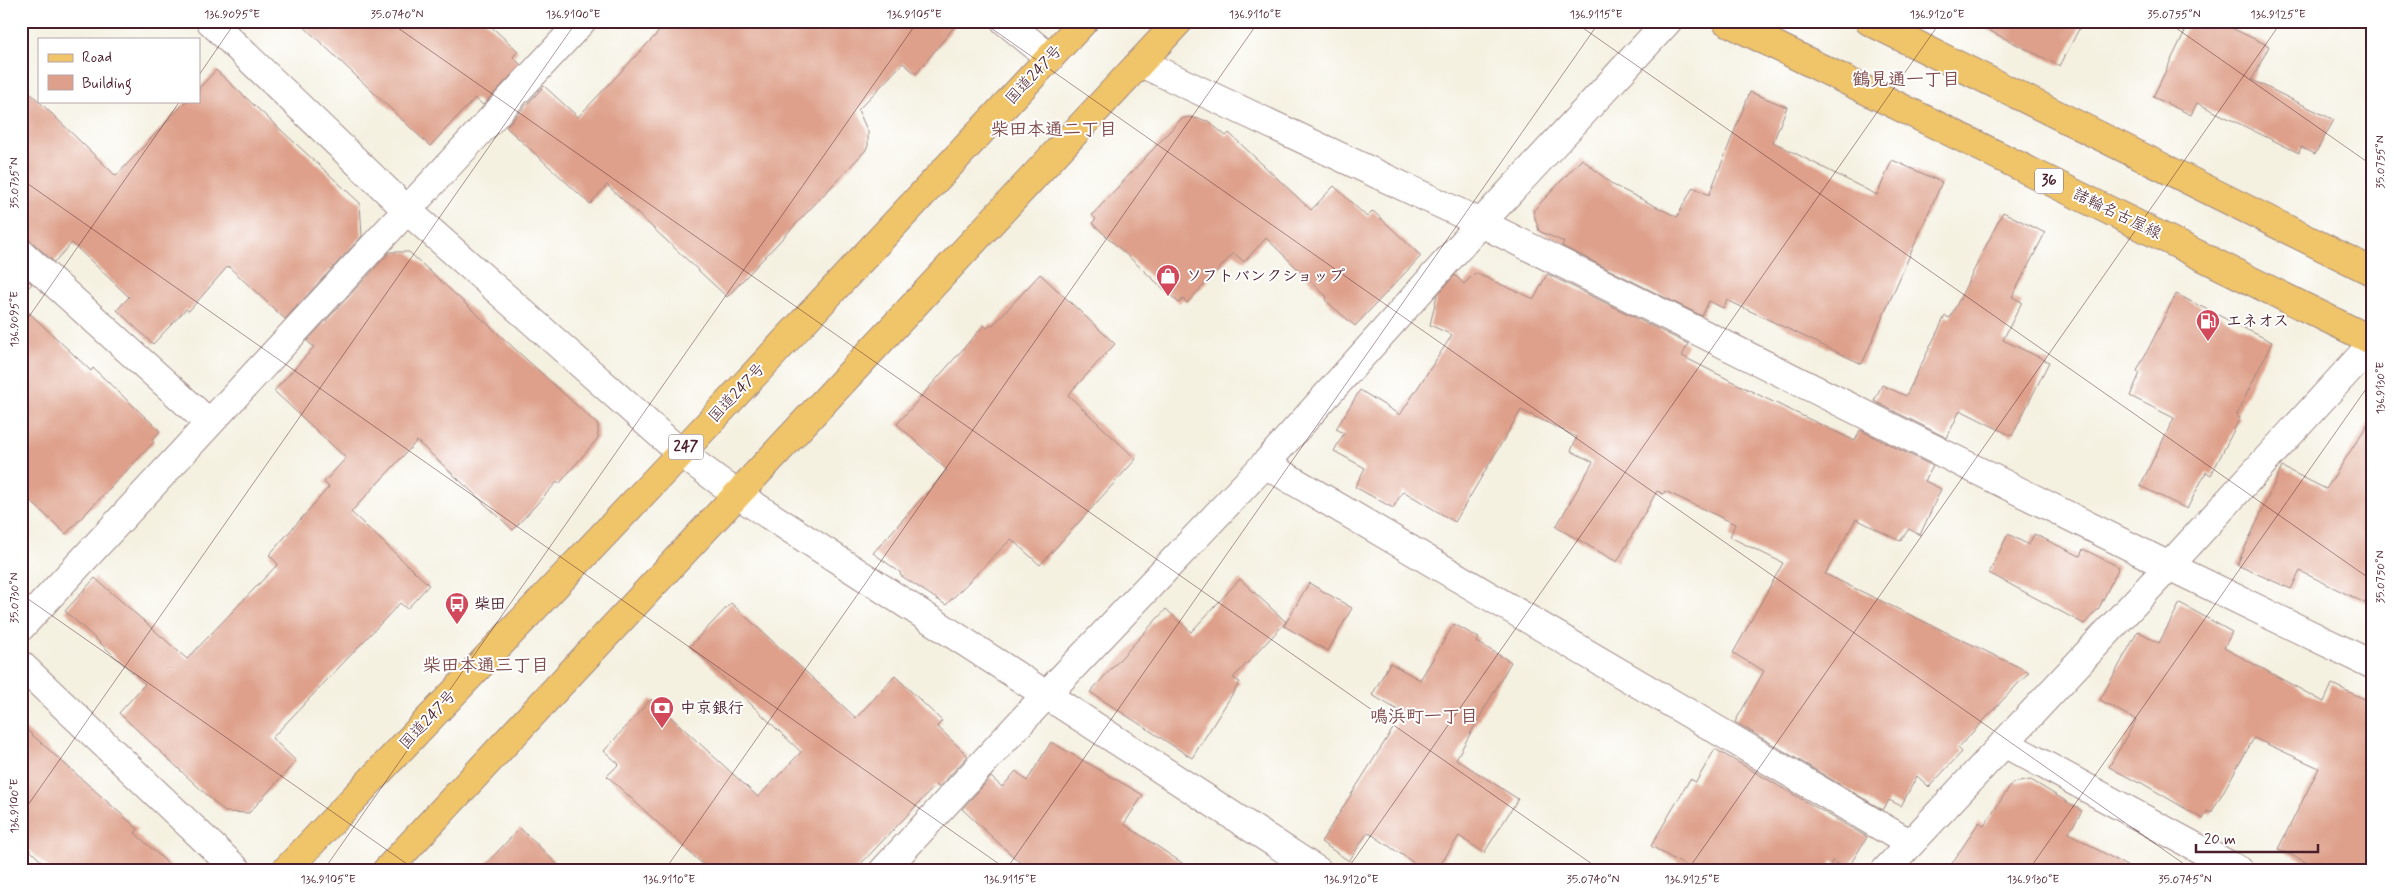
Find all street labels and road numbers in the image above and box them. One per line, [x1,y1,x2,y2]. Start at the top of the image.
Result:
street label: 国道247号 [1001,41,1067,109]
road number: 36 [2035,168,2063,194]
street label: 諸輪名古屋線 [2069,184,2165,244]
street label: 国道247号 [704,359,770,427]
road number: 247 [668,434,704,460]
street label: 国道247号 [395,686,461,754]

